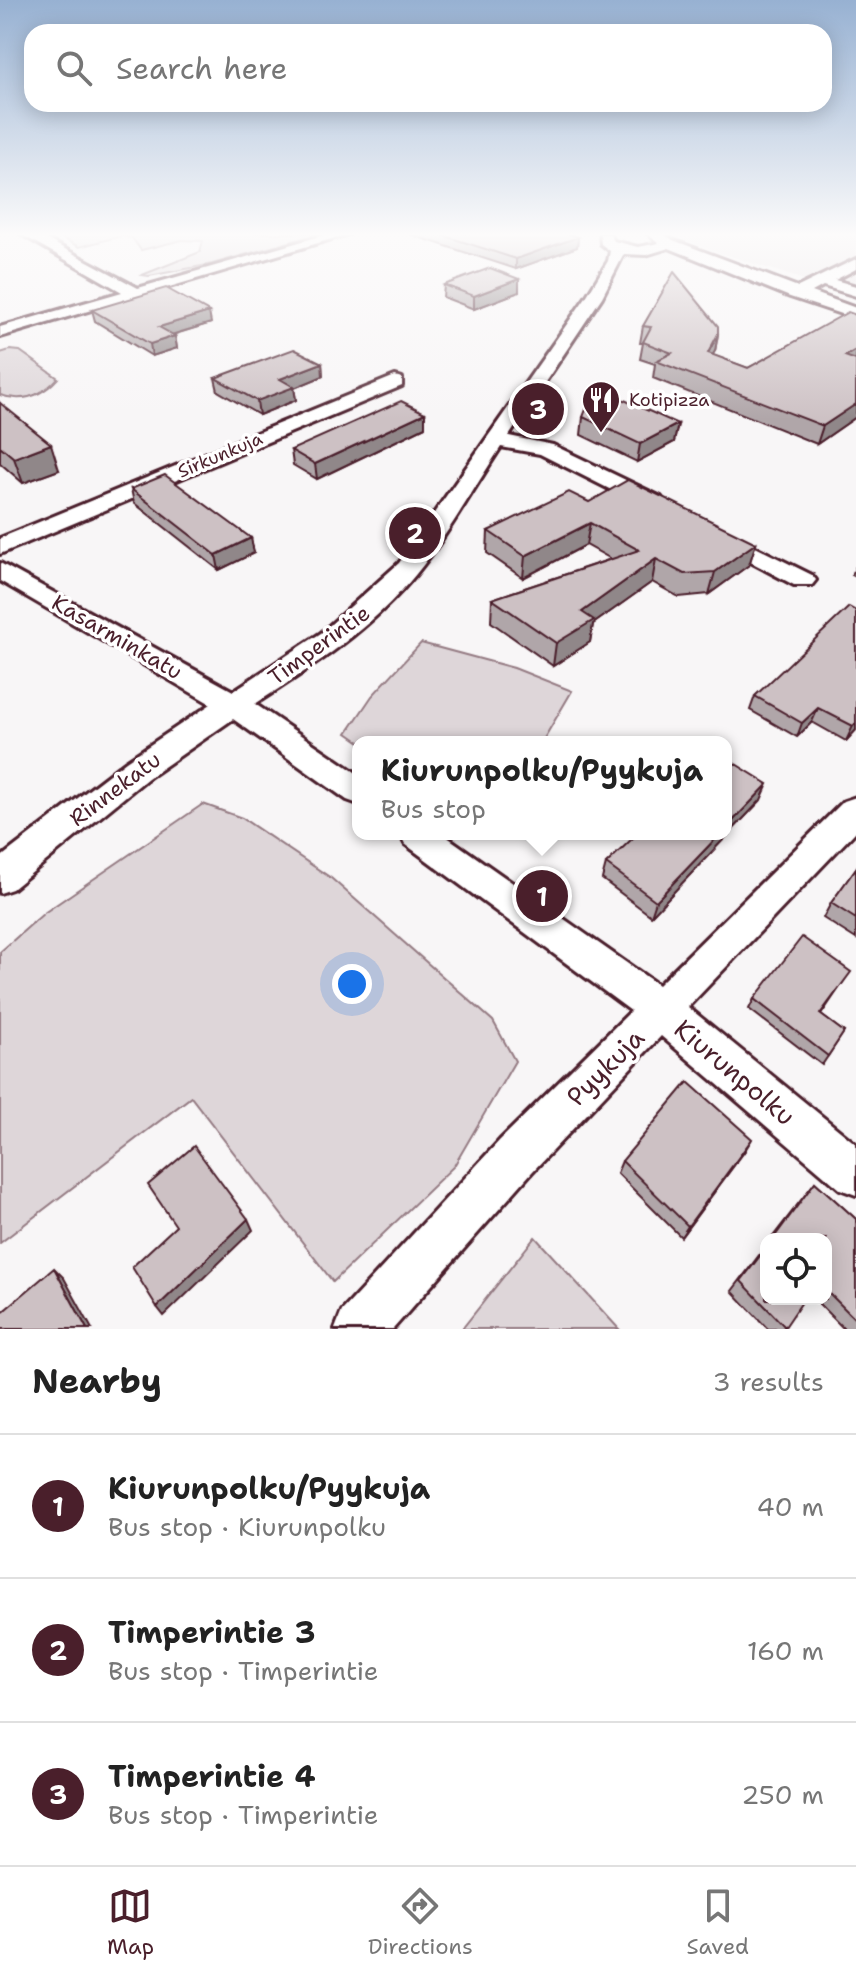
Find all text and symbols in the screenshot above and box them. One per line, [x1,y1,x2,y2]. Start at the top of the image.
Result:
search box [24,24,832,112]
icon: search [52,46,96,90]
text: Search here [116,48,287,89]
pin: 3 [512,379,564,439]
restaurant icon: Kotipizza [580,379,622,434]
place label: Kotipizza [629,388,710,412]
street label: Sirkunkuja [174,426,266,484]
pin: 2 [389,503,441,563]
street label: Kasarminkatu [46,588,188,686]
street label: Timperintie [262,598,376,692]
popup [352,736,732,840]
street label: Rinnekatu [63,745,167,833]
text: Kiurunpolku/Pyykuja [381,750,703,791]
text: Bus stop [381,791,486,826]
pin: 1 [516,866,568,926]
your location [332,964,372,1004]
street label: Kiurunpolku [667,1011,803,1133]
street label: Pyykuja [558,1020,652,1114]
map controls [760,1233,832,1305]
button: locate [760,1233,832,1305]
text: Nearby [32,1358,162,1404]
text: 3 results [712,1364,824,1399]
text: Kiurunpolku/Pyykuja [108,1468,430,1509]
text: 1 [52,1489,64,1524]
text: 40 m [757,1489,824,1524]
text: Bus stop · Kiurunpolku [108,1509,386,1544]
text: Timperintie 3 [108,1612,315,1653]
text: 2 [49,1633,67,1668]
text: 160 m [747,1633,824,1668]
text: Bus stop · Timperintie [108,1653,378,1688]
text: Timperintie 4 [108,1756,315,1797]
text: 3 [49,1777,67,1812]
text: 250 m [741,1777,824,1812]
text: Bus stop · Timperintie [108,1797,378,1832]
tab: Map [107,1884,154,1961]
tab: Directions [368,1884,473,1961]
tab: Saved [687,1884,749,1961]

